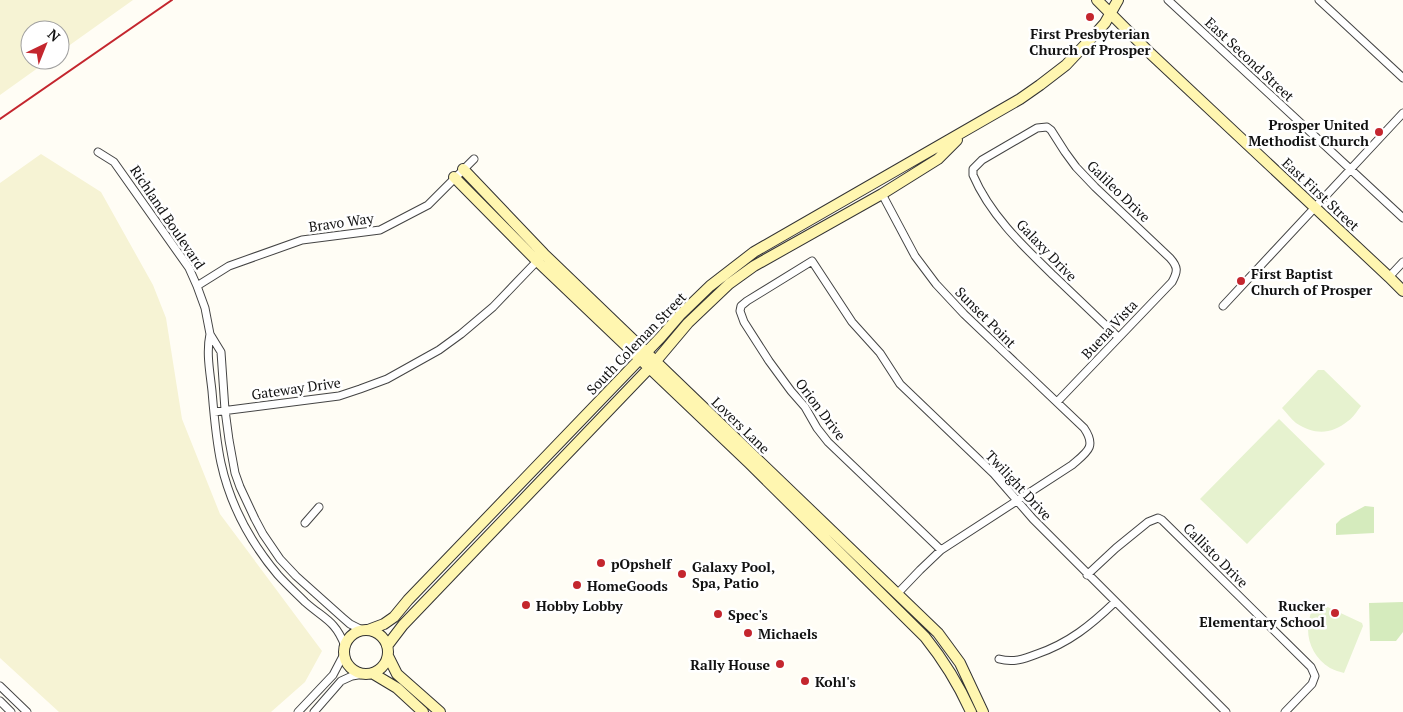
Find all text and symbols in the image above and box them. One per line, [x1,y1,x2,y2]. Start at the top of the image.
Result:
marker: First Presbyterian Church of Prosper [1084,11,1096,23]
street label: East Second Street [1201,13,1299,106]
north arrow [20,20,70,70]
place label: First Presbyterian Church of Prosper [1029,24,1151,59]
text: N [44,25,65,46]
place label: Prosper United Methodist Church [1248,115,1370,150]
marker: Prosper United Methodist Church [1373,126,1385,138]
street label: East First Street [1278,153,1364,235]
street label: Galileo Drive [1083,156,1155,226]
street label: Richland Boulevard [126,161,210,273]
street label: Bravo Way [307,208,376,236]
street label: Galaxy Drive [1013,215,1081,285]
place label: First Baptist Church of Prosper [1251,264,1372,299]
marker: First Baptist Church of Prosper [1235,275,1247,287]
street label: Sunset Point [951,282,1021,352]
street label: South Coleman Street [582,287,691,399]
street label: Buena Vista [1077,295,1141,363]
street label: Gateway Drive [250,372,342,404]
street label: Orion Drive [792,374,850,444]
street label: Lovers Lane [708,392,774,458]
street label: Twilight Drive [982,446,1056,524]
street label: Callisto Drive [1179,518,1253,592]
place label: pOpshelf [611,554,673,573]
marker: pOpshelf [595,557,607,569]
place label: Galaxy Pool, Spa, Patio [692,557,775,592]
marker: Galaxy Pool, Spa, Patio [676,568,688,580]
place label: HomeGoods [587,576,668,595]
marker: HomeGoods [571,579,583,591]
place label: Hobby Lobby [536,596,623,615]
place label: Rucker Elementary School [1199,596,1325,631]
marker: Hobby Lobby [520,599,532,611]
place label: Spec's [728,605,768,624]
marker: Rucker Elementary School [1329,607,1341,619]
marker: Spec's [712,608,724,620]
place label: Michaels [758,624,818,643]
marker: Michaels [742,627,754,639]
place label: Rally House [690,655,770,674]
marker: Rally House [774,658,786,670]
place label: Kohl's [815,672,856,691]
marker: Kohl's [799,675,811,687]

